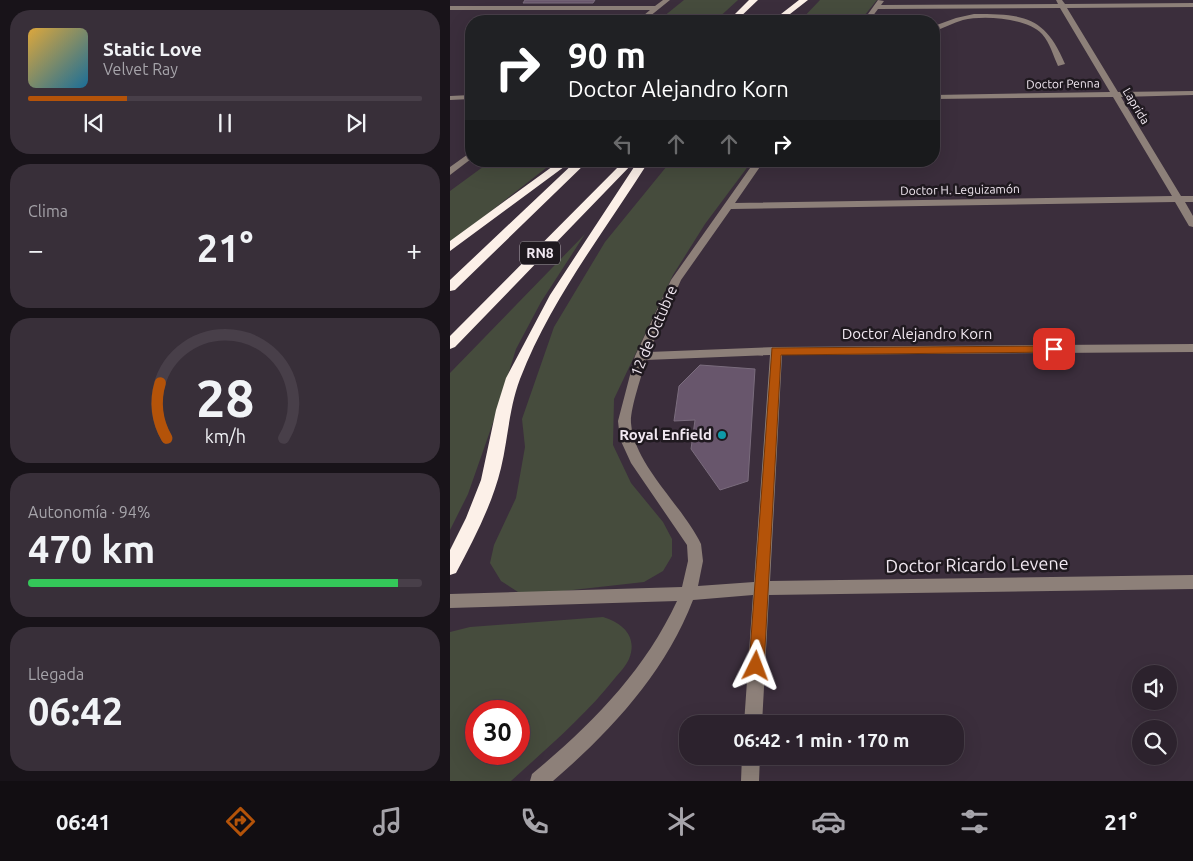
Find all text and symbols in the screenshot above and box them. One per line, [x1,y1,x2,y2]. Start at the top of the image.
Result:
icon: right [485,35,550,100]
text: 90 m [568,35,646,75]
text: Static Love [103,38,202,60]
text: Velvet Ray [103,60,178,78]
text: Doctor Alejandro Korn [568,76,789,101]
street label: Doctor Penna [1026,76,1100,91]
street label: Laprida [1121,85,1152,126]
icon: previous [80,109,108,137]
icon: pause [211,109,239,137]
icon: next [342,109,370,137]
icon: left [609,130,637,158]
icon: ahead [662,130,690,158]
icon: ahead [715,130,743,158]
icon: right [768,130,796,158]
street label: Doctor H. Leguizamón [900,182,1020,197]
text: Clima [28,202,68,220]
text: 21° [197,227,253,269]
text: − [28,234,44,265]
text: + [406,234,422,265]
road number: RN8 [520,242,560,264]
street label: 12 de Octubre [627,283,680,379]
street label: Doctor Alejandro Korn [842,325,992,342]
pin [1033,328,1075,370]
icon: arrive [1040,335,1068,363]
text: 28 [196,369,254,427]
text: km/h [204,426,246,446]
place label: Royal Enfield [619,426,712,443]
marker: Royal Enfield [716,429,728,441]
text: Autonomía · 94% [28,503,150,521]
text: 470 km [28,528,155,570]
street label: Doctor Ricardo Levene [885,552,1069,576]
position arrow [729,639,781,691]
text: Llegada [28,665,84,683]
map controls [1132,665,1177,765]
button: sound [1132,665,1177,710]
text: 06:42 [28,690,123,732]
speed limit sign: 30 [465,700,530,765]
button: search [1132,720,1177,765]
text: 06:42 · 1 min · 170 m [734,729,909,751]
icon: directions [223,804,258,839]
icon: music [370,804,405,839]
icon: phone [517,804,552,839]
icon: climate [664,804,699,839]
icon: car [811,804,846,839]
icon: filters [957,804,992,839]
text: 06:41 [56,809,111,834]
text: 21° [1104,809,1137,834]

